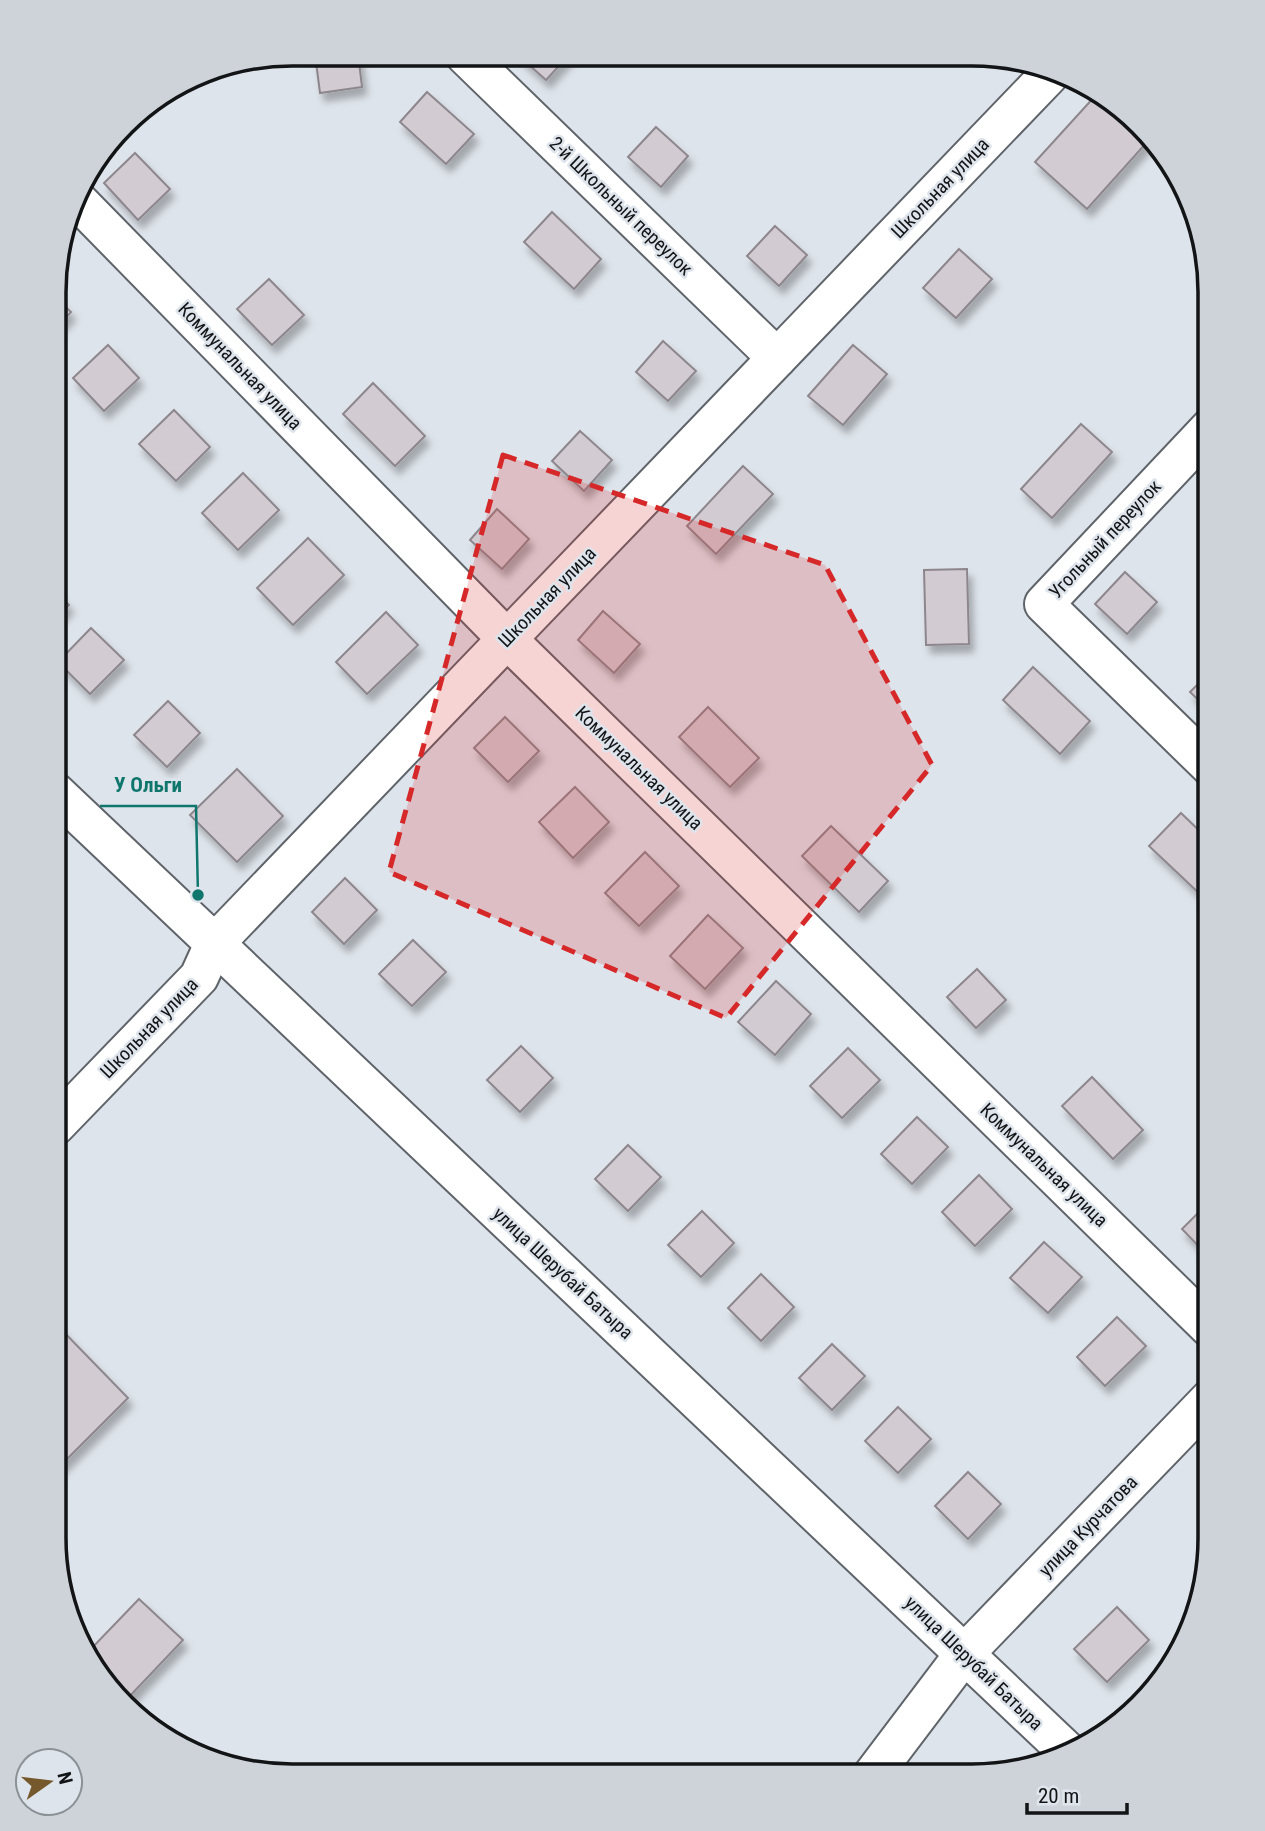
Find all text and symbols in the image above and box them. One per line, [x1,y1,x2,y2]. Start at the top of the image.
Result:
street label: 2-й Школьный переулок [545,132,697,280]
street label: Школьная улица [886,133,994,243]
street label: Коммунальная улица [173,298,307,434]
street label: Угольный переулок [1044,475,1166,603]
street label: Школьная улица [493,542,601,652]
street label: Коммунальная улица [571,701,707,835]
callout: У Ольги [100,764,196,806]
text: У Ольги [114,773,182,797]
street label: Школьная улица [95,973,203,1083]
street label: Коммунальная улица [976,1098,1112,1232]
street label: улица Шерубай Батыра [488,1202,638,1344]
street label: улица Курчатова [1034,1471,1142,1581]
street label: улица Шерубай Батыра [900,1591,1048,1735]
north arrow [14,1747,84,1817]
text: N [52,1770,78,1786]
scale bar [1027,1772,1127,1816]
text: 20 m [1038,1784,1079,1808]

